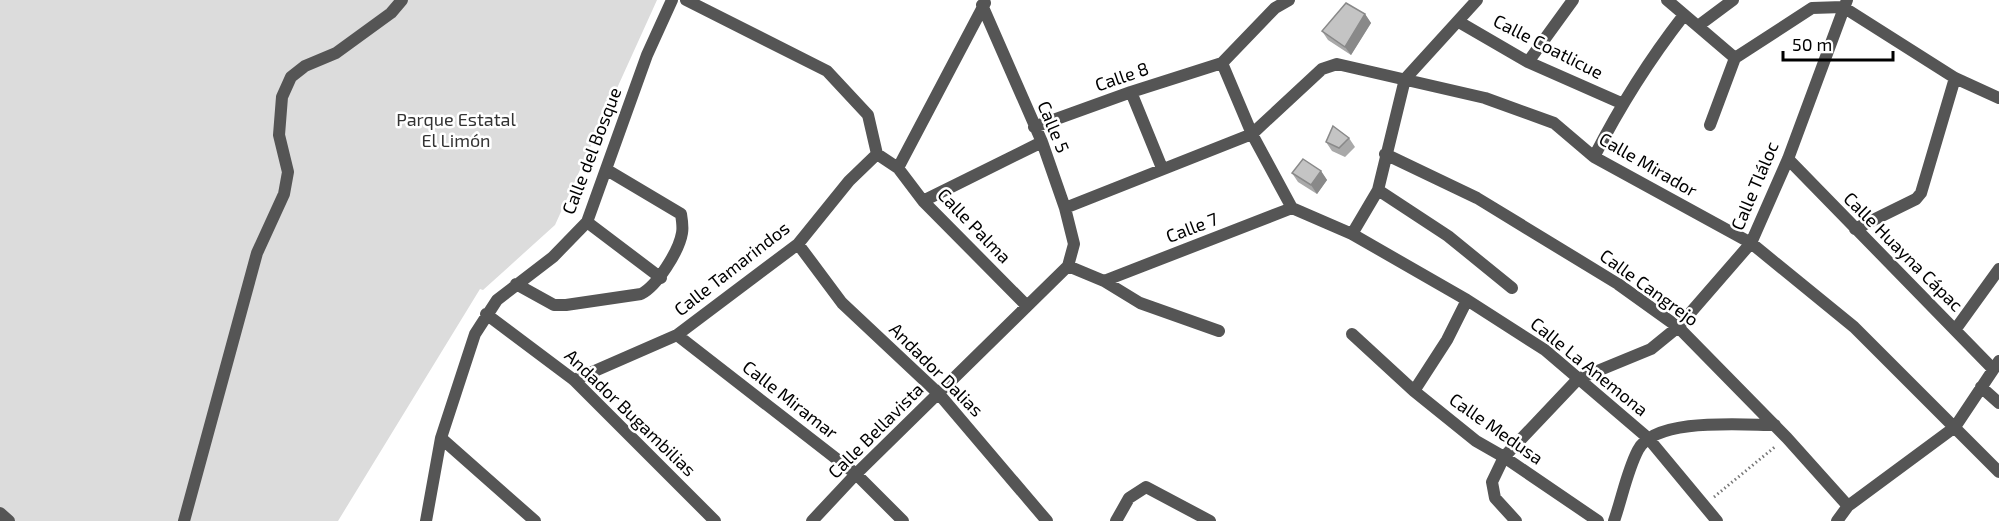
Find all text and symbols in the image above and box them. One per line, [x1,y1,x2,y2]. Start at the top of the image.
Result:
street label: Calle Coatlicue [1490,9,1607,83]
scale bar [1783,24,1892,62]
text: 50 m [1792,33,1832,55]
street label: Calle 8 [1092,57,1151,95]
street label: Calle del Bosque [557,84,625,217]
street label: Calle 5 [1033,97,1075,156]
park label: Parque Estatal El Limón [396,108,517,151]
street label: Calle Mirador [1596,127,1701,201]
street label: Calle Tláloc [1726,138,1783,233]
street label: Calle Palma [933,183,1016,267]
street label: Calle Huayna Cápac [1839,187,1968,316]
street label: Calle 7 [1163,207,1221,247]
street label: Calle Tamarindos [669,216,793,320]
street label: Calle Cangrejo [1596,244,1703,330]
street label: Calle La Anemona [1526,312,1653,420]
street label: Andador Dalias [885,318,988,421]
street label: Andador Bugambilias [561,344,701,481]
street label: Calle Miramar [739,355,843,443]
street label: Calle Bellavista [823,378,928,483]
street label: Calle Medusa [1445,388,1548,469]

